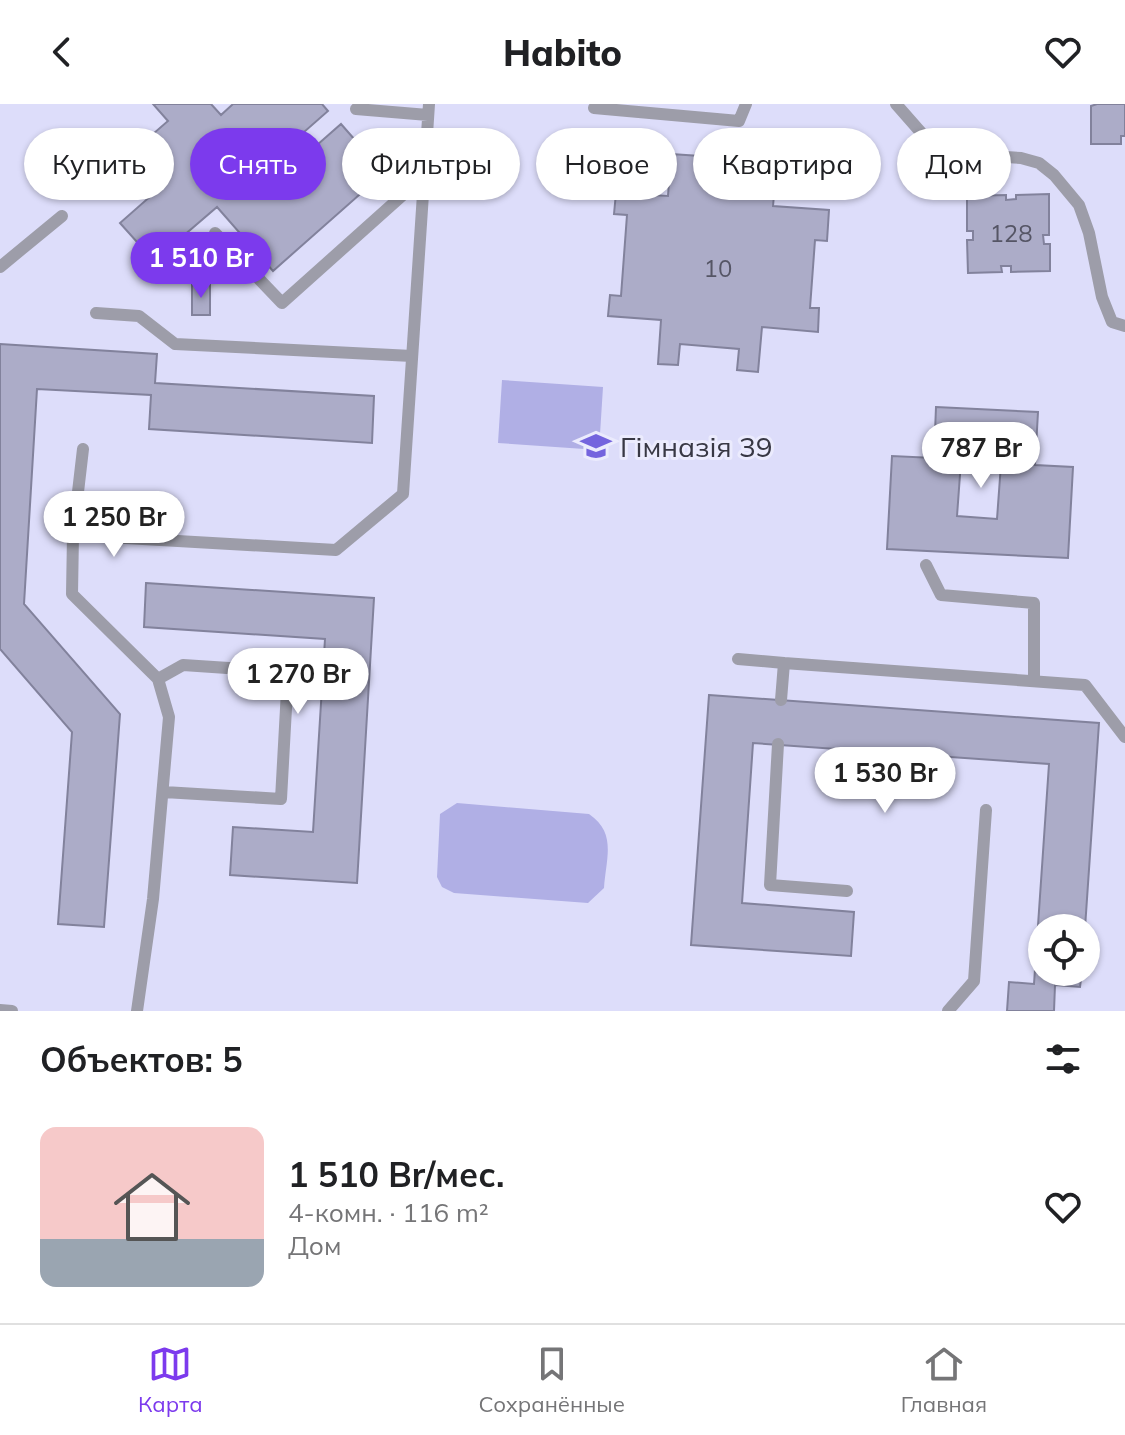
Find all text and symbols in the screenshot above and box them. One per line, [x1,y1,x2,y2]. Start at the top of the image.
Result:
icon: back [40,30,84,74]
text: Habito [503,30,622,75]
icon: heart [1041,30,1085,74]
chip: Купить [24,128,174,200]
chip: Снять [190,128,326,200]
chip: Фильтры [342,128,520,200]
chip: Новое [536,128,677,200]
chip: Квартира [693,128,881,200]
chip: Дом [897,128,1011,200]
house number: 128 [989,218,1033,248]
pin: 1 510 Br [118,232,284,300]
text: 1 510 Br [149,241,253,274]
house number: 10 [704,253,732,283]
pin: 787 Br [916,422,1046,490]
school or university icon: Гімназія 39 [579,429,613,463]
place label: Гімназія 39 [620,429,773,464]
text: 787 Br [940,431,1022,464]
pin: 1 250 Br [31,491,197,559]
text: 1 250 Br [62,500,166,533]
pin: 1 270 Br [215,648,381,716]
text: 1 270 Br [246,657,350,690]
pin: 1 530 Br [802,747,968,815]
text: 1 530 Br [833,756,937,789]
map controls [1028,914,1100,986]
button: locate [1028,914,1100,986]
icon: filters [1041,1037,1085,1081]
text: Объектов: 5 [40,1038,243,1081]
text: 1 510 Br/мес. [288,1153,505,1196]
icon: home [104,1159,200,1255]
icon: heart [1041,1185,1085,1229]
text: 4-комн. · 116 m² [288,1196,489,1229]
text: Дом [288,1229,341,1262]
tab: Карта [138,1342,203,1418]
tab: Сохранённые [478,1342,625,1418]
tab: Главная [901,1342,987,1418]

